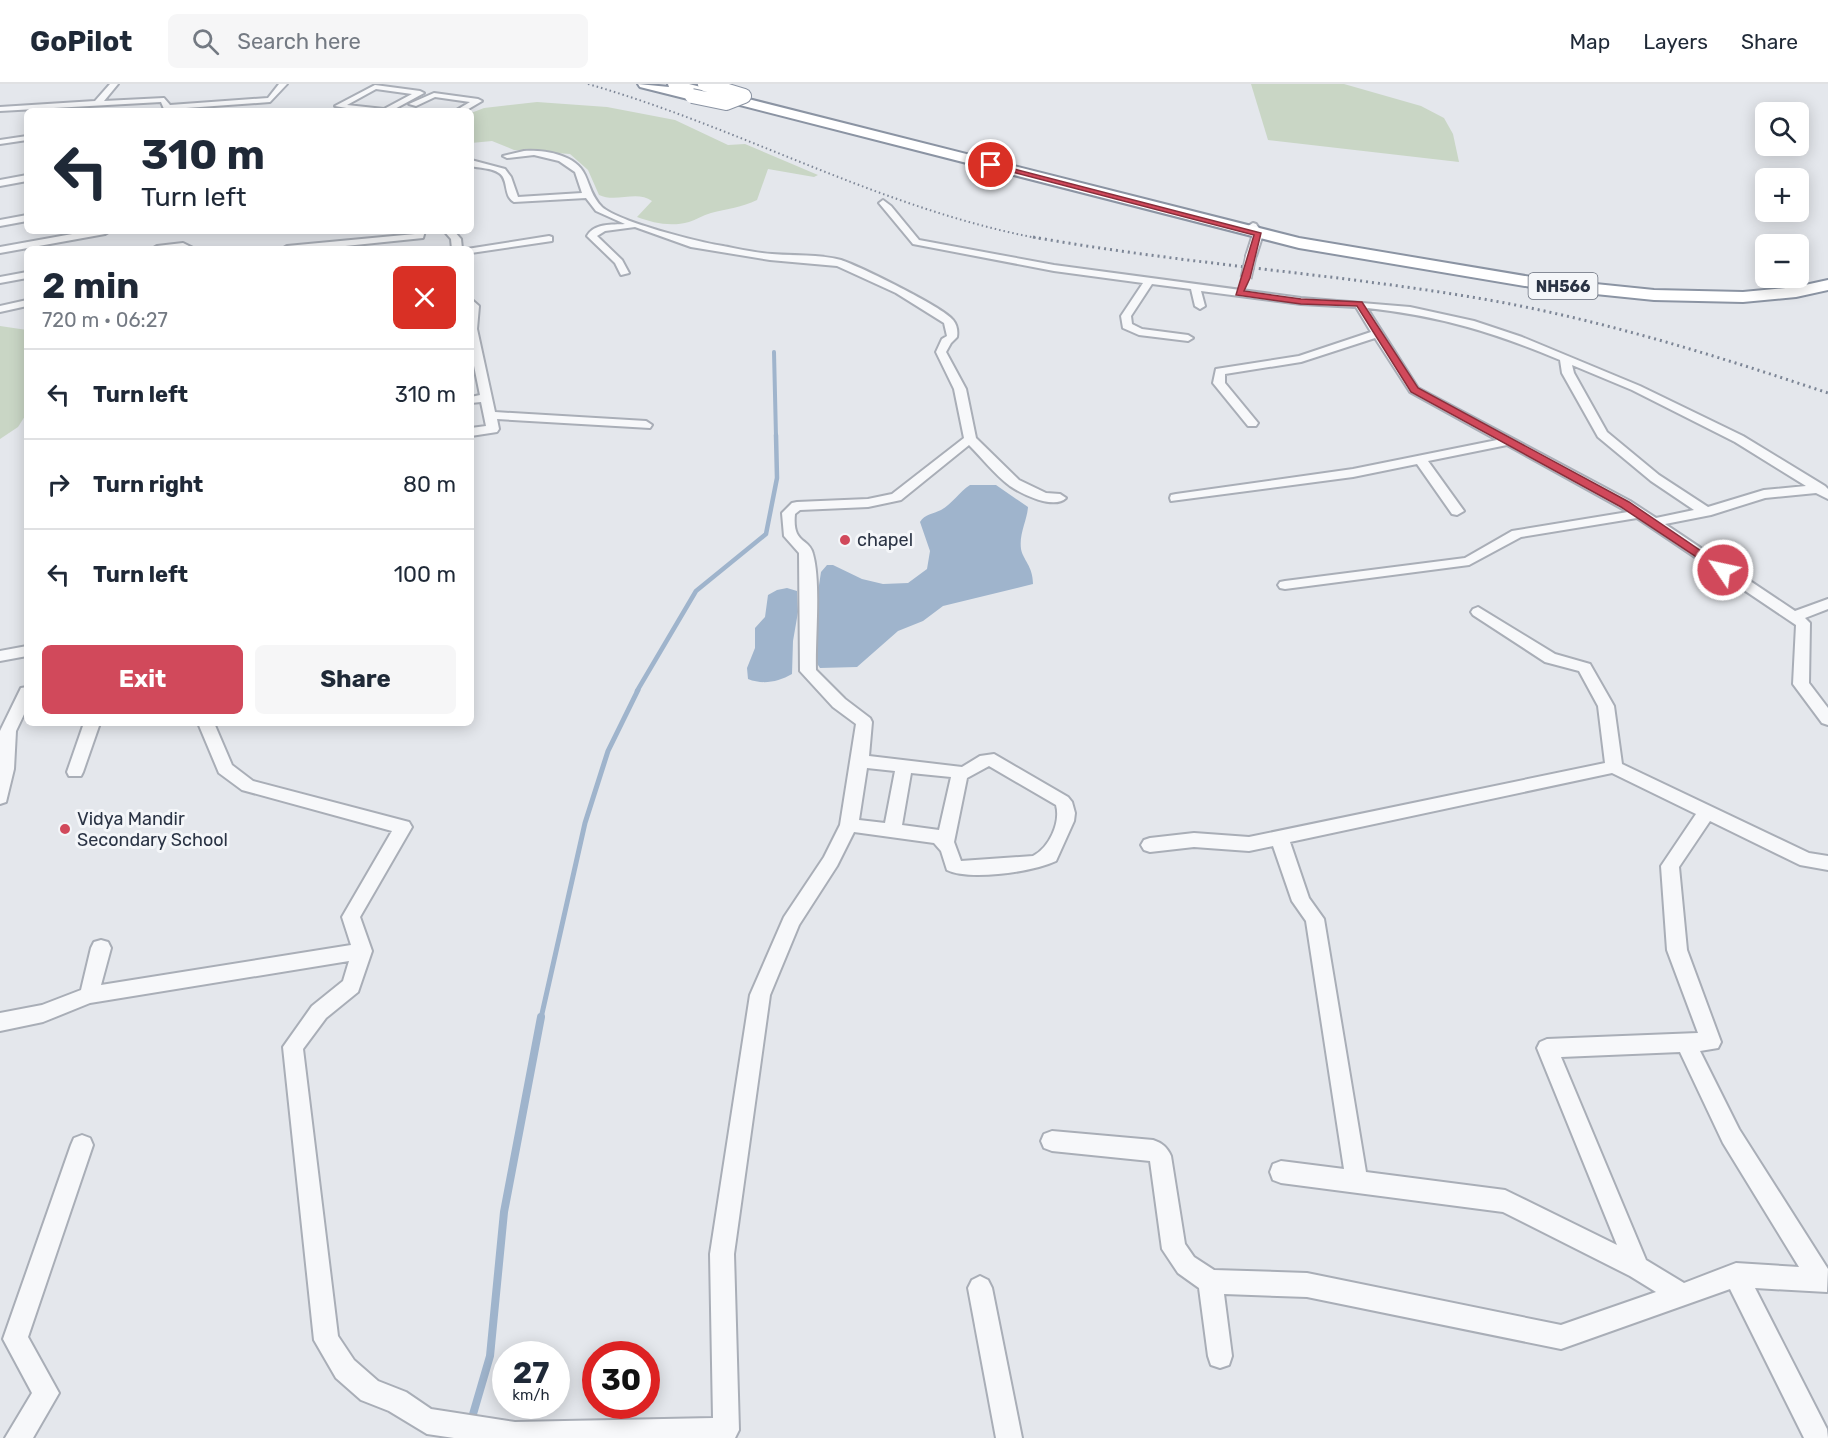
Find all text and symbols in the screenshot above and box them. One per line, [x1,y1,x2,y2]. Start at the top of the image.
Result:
search box [168,14,588,68]
text: GoPilot [30,25,132,58]
icon: search [189,25,222,58]
text: Search here [237,28,361,55]
text: Map [1569,29,1610,54]
text: Layers [1643,29,1708,54]
text: Share [1741,29,1798,54]
map controls [1755,102,1809,288]
button: search [1755,102,1809,156]
text: 310 m [141,130,265,180]
icon: left [42,132,120,210]
pin [965,139,1016,190]
icon: arrive [974,148,1007,181]
button: + [1755,168,1809,222]
text: Turn left [141,181,246,213]
button: − [1755,234,1809,288]
text: 2 min [42,264,140,307]
button: close [393,266,456,329]
road number: NH566 [1528,273,1598,299]
text: 720 m · 06:27 [42,308,168,332]
icon: left [42,378,75,411]
text: Turn left [93,381,188,408]
text: 310 m [395,381,456,408]
icon: right [42,468,75,501]
text: Turn right [93,471,203,498]
text: 80 m [403,471,456,498]
place label: chapel [857,529,913,551]
marker: chapel [838,533,852,547]
position arrow [1691,538,1755,602]
icon: left [42,558,75,591]
text: Turn left [93,561,188,588]
text: 100 m [394,561,456,588]
button: Exit [42,645,243,714]
button: Share [255,645,456,714]
place label: Vidya Mandir Secondary School [77,808,228,851]
marker: Vidya Mandir Secondary School [58,822,72,836]
speed limit sign: 30 [582,1341,660,1419]
text: 27 [513,1355,549,1391]
text: km/h [512,1386,550,1404]

